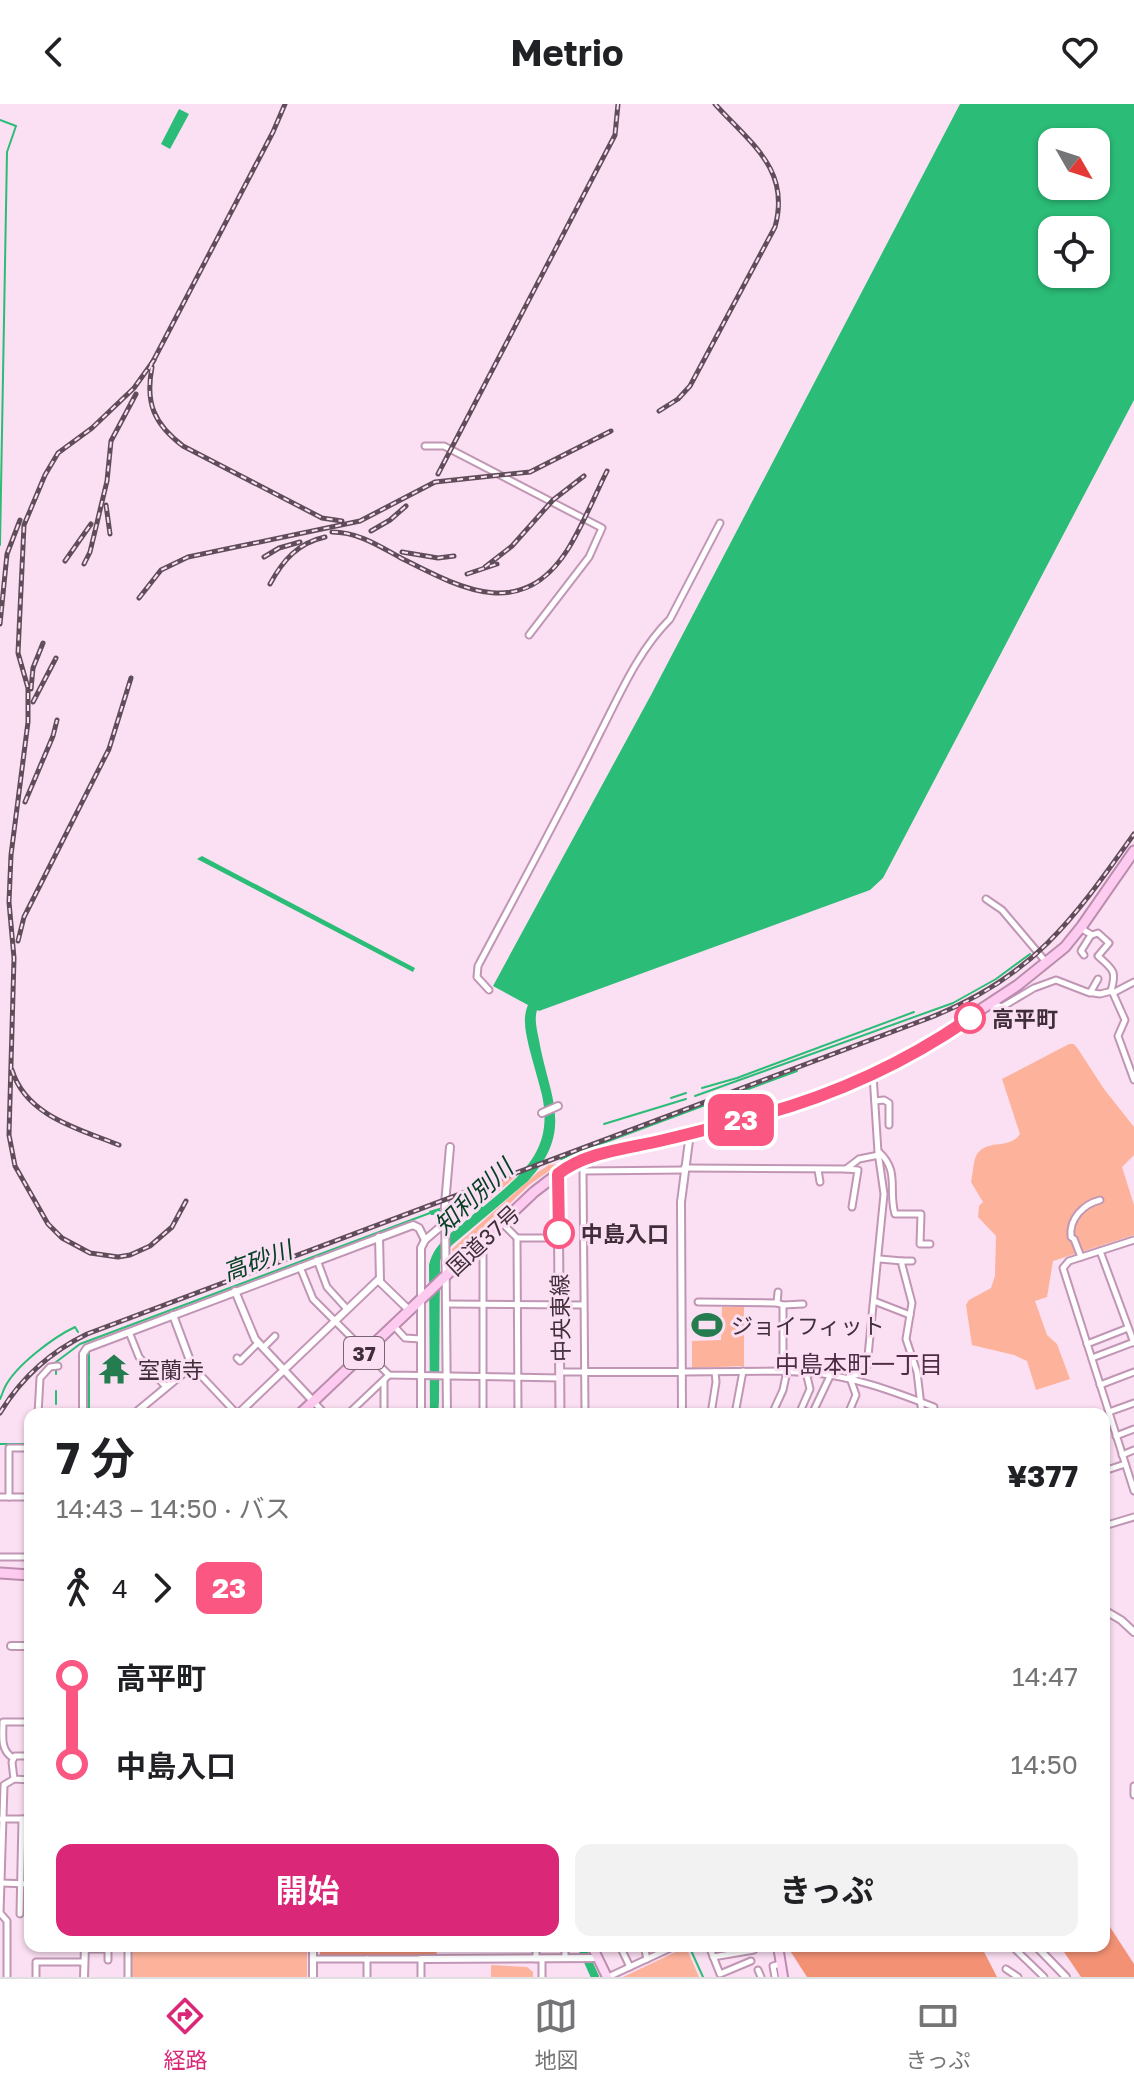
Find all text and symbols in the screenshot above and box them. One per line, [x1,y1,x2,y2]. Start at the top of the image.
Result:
icon: back [32,30,76,74]
icon: heart [1058,30,1102,74]
text: Metrio [510,31,624,74]
north arrow [1038,128,1110,200]
map controls [1038,128,1110,288]
button: locate [1038,216,1110,288]
marker: 高平町 [955,1003,985,1033]
place label: 高平町 [992,1005,1058,1032]
line badge: 23 [705,1094,777,1146]
text: 23 [724,1103,758,1136]
water label: 知利別川 [428,1151,520,1239]
street label: 国道37号 [441,1199,525,1281]
marker: 中島入口 [544,1218,574,1248]
place label: 中島入口 [581,1220,669,1247]
water label: 高砂川 [218,1233,299,1286]
street label: 中央東線 [546,1274,574,1362]
sports icon: ジョイフィット [690,1308,724,1342]
place label: ジョイフィット [731,1312,885,1339]
road number: 37 [344,1337,384,1369]
district label: 中島本町一丁目 [775,1349,943,1378]
temple icon: 室蘭寺 [97,1352,131,1386]
place label: 室蘭寺 [138,1356,204,1383]
text: 7 分 [56,1431,135,1484]
text: ¥377 [1007,1458,1078,1494]
text: 14:43 – 14:50 · バス [56,1493,290,1524]
icon: walk [56,1566,100,1610]
icon: forward [140,1566,184,1610]
text: 23 [212,1571,246,1604]
text: 4 [112,1573,128,1604]
text: 高平町 [116,1660,206,1696]
text: 14:47 [1012,1661,1078,1692]
text: 中島入口 [116,1748,236,1784]
text: 14:50 [1011,1749,1078,1780]
button: 開始 [56,1844,559,1936]
button: きっぷ [575,1844,1078,1936]
tab: 経路 [163,1994,207,2074]
tab: 地図 [534,1994,578,2074]
tab: きっぷ [905,1994,971,2074]

